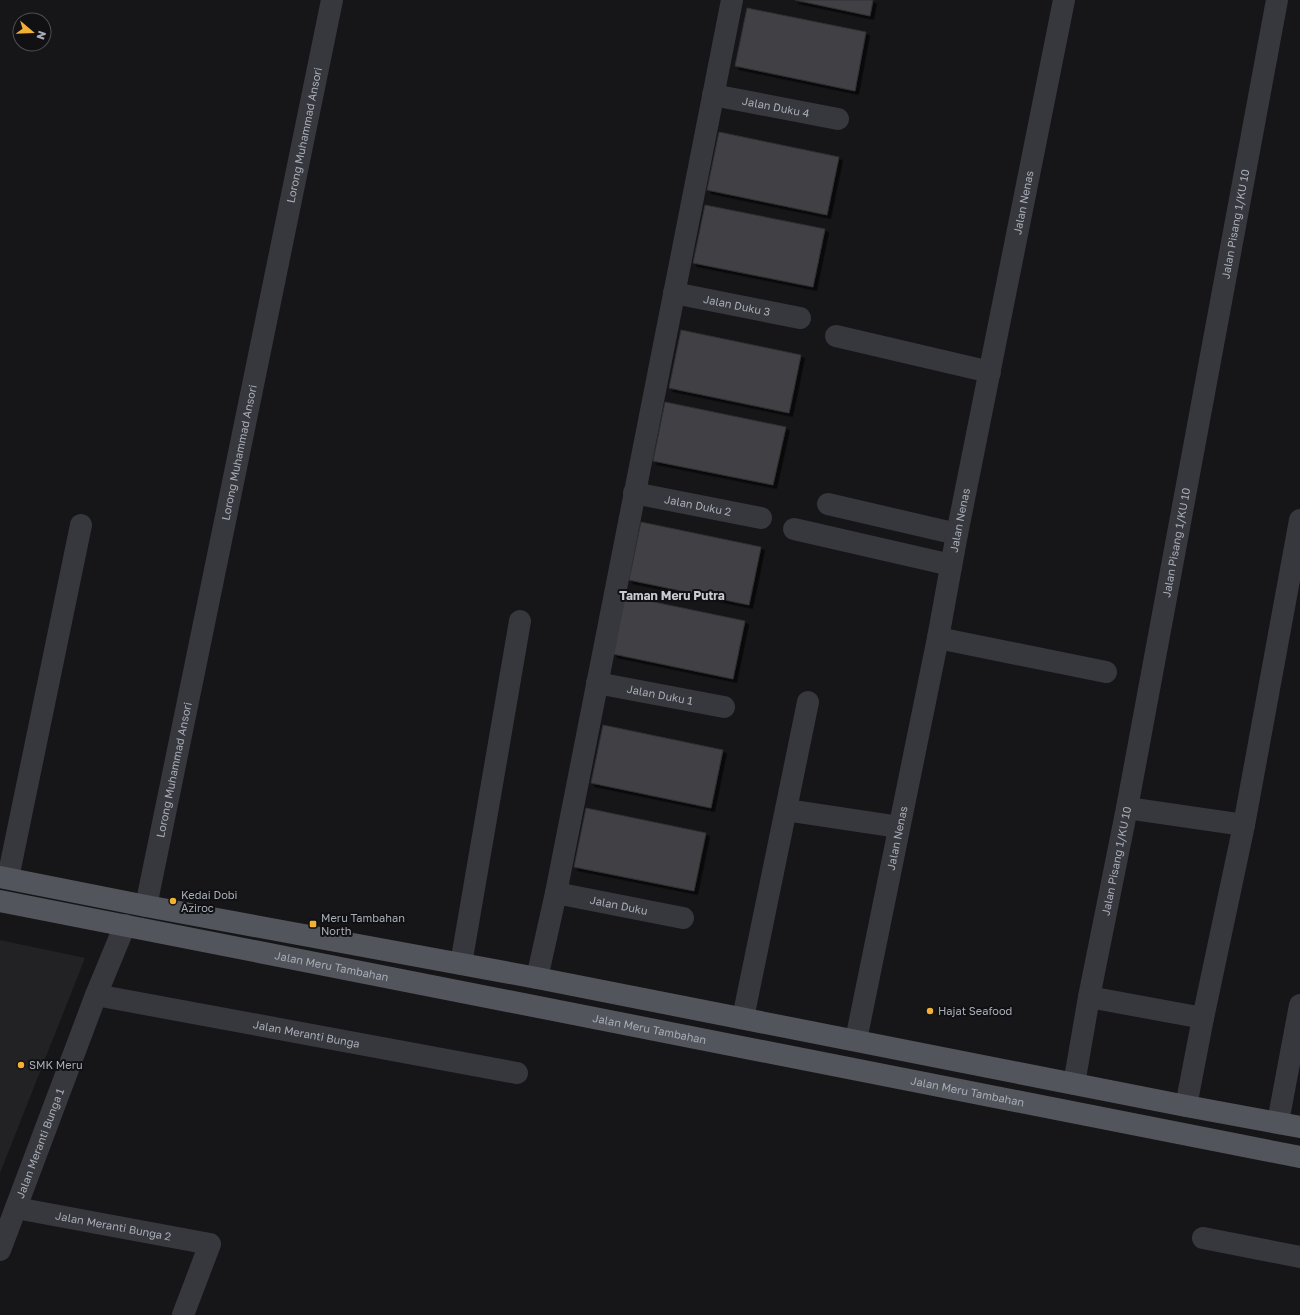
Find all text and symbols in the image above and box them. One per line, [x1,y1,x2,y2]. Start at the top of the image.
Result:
north arrow [12,12,52,52]
text: N [34,29,49,41]
street label: Lorong Muhammad Ansori [284,66,324,204]
street label: Jalan Duku 4 [741,94,811,119]
street label: Jalan Pisang 1/KU 10 [1218,168,1251,280]
street label: Jalan Nenas [1010,169,1036,236]
street label: Jalan Duku 3 [702,292,771,318]
street label: Lorong Muhammad Ansori [218,383,259,521]
street label: Jalan Pisang 1/KU 10 [1159,486,1192,598]
street label: Jalan Nenas [947,487,972,553]
street label: Jalan Duku 2 [663,492,732,518]
district label: Taman Meru Putra [619,588,725,603]
street label: Jalan Duku 1 [626,682,694,707]
street label: Lorong Muhammad Ansori [153,701,194,839]
street label: Jalan Nenas [884,805,910,871]
street label: Jalan Pisang 1/KU 10 [1099,805,1133,917]
place label: Kedai Dobi Aziroc [181,888,237,914]
street label: Jalan Duku [589,893,649,917]
marker: Kedai Dobi Aziroc [168,896,178,906]
place label: Meru Tambahan North [321,911,405,937]
marker: Meru Tambahan North [308,919,318,929]
street label: Jalan Meru Tambahan [274,948,390,983]
place label: Hajat Seafood [938,1004,1012,1017]
marker: Hajat Seafood [925,1006,935,1016]
street label: Jalan Meru Tambahan [592,1011,708,1046]
street label: Jalan Meranti Bunga [252,1017,361,1050]
place label: SMK Meru [29,1058,83,1071]
marker: SMK Meru [16,1060,26,1070]
street label: Jalan Meru Tambahan [910,1073,1026,1109]
street label: Jalan Meranti Bunga 1 [13,1086,66,1200]
street label: Jalan Meranti Bunga 2 [54,1208,172,1243]

